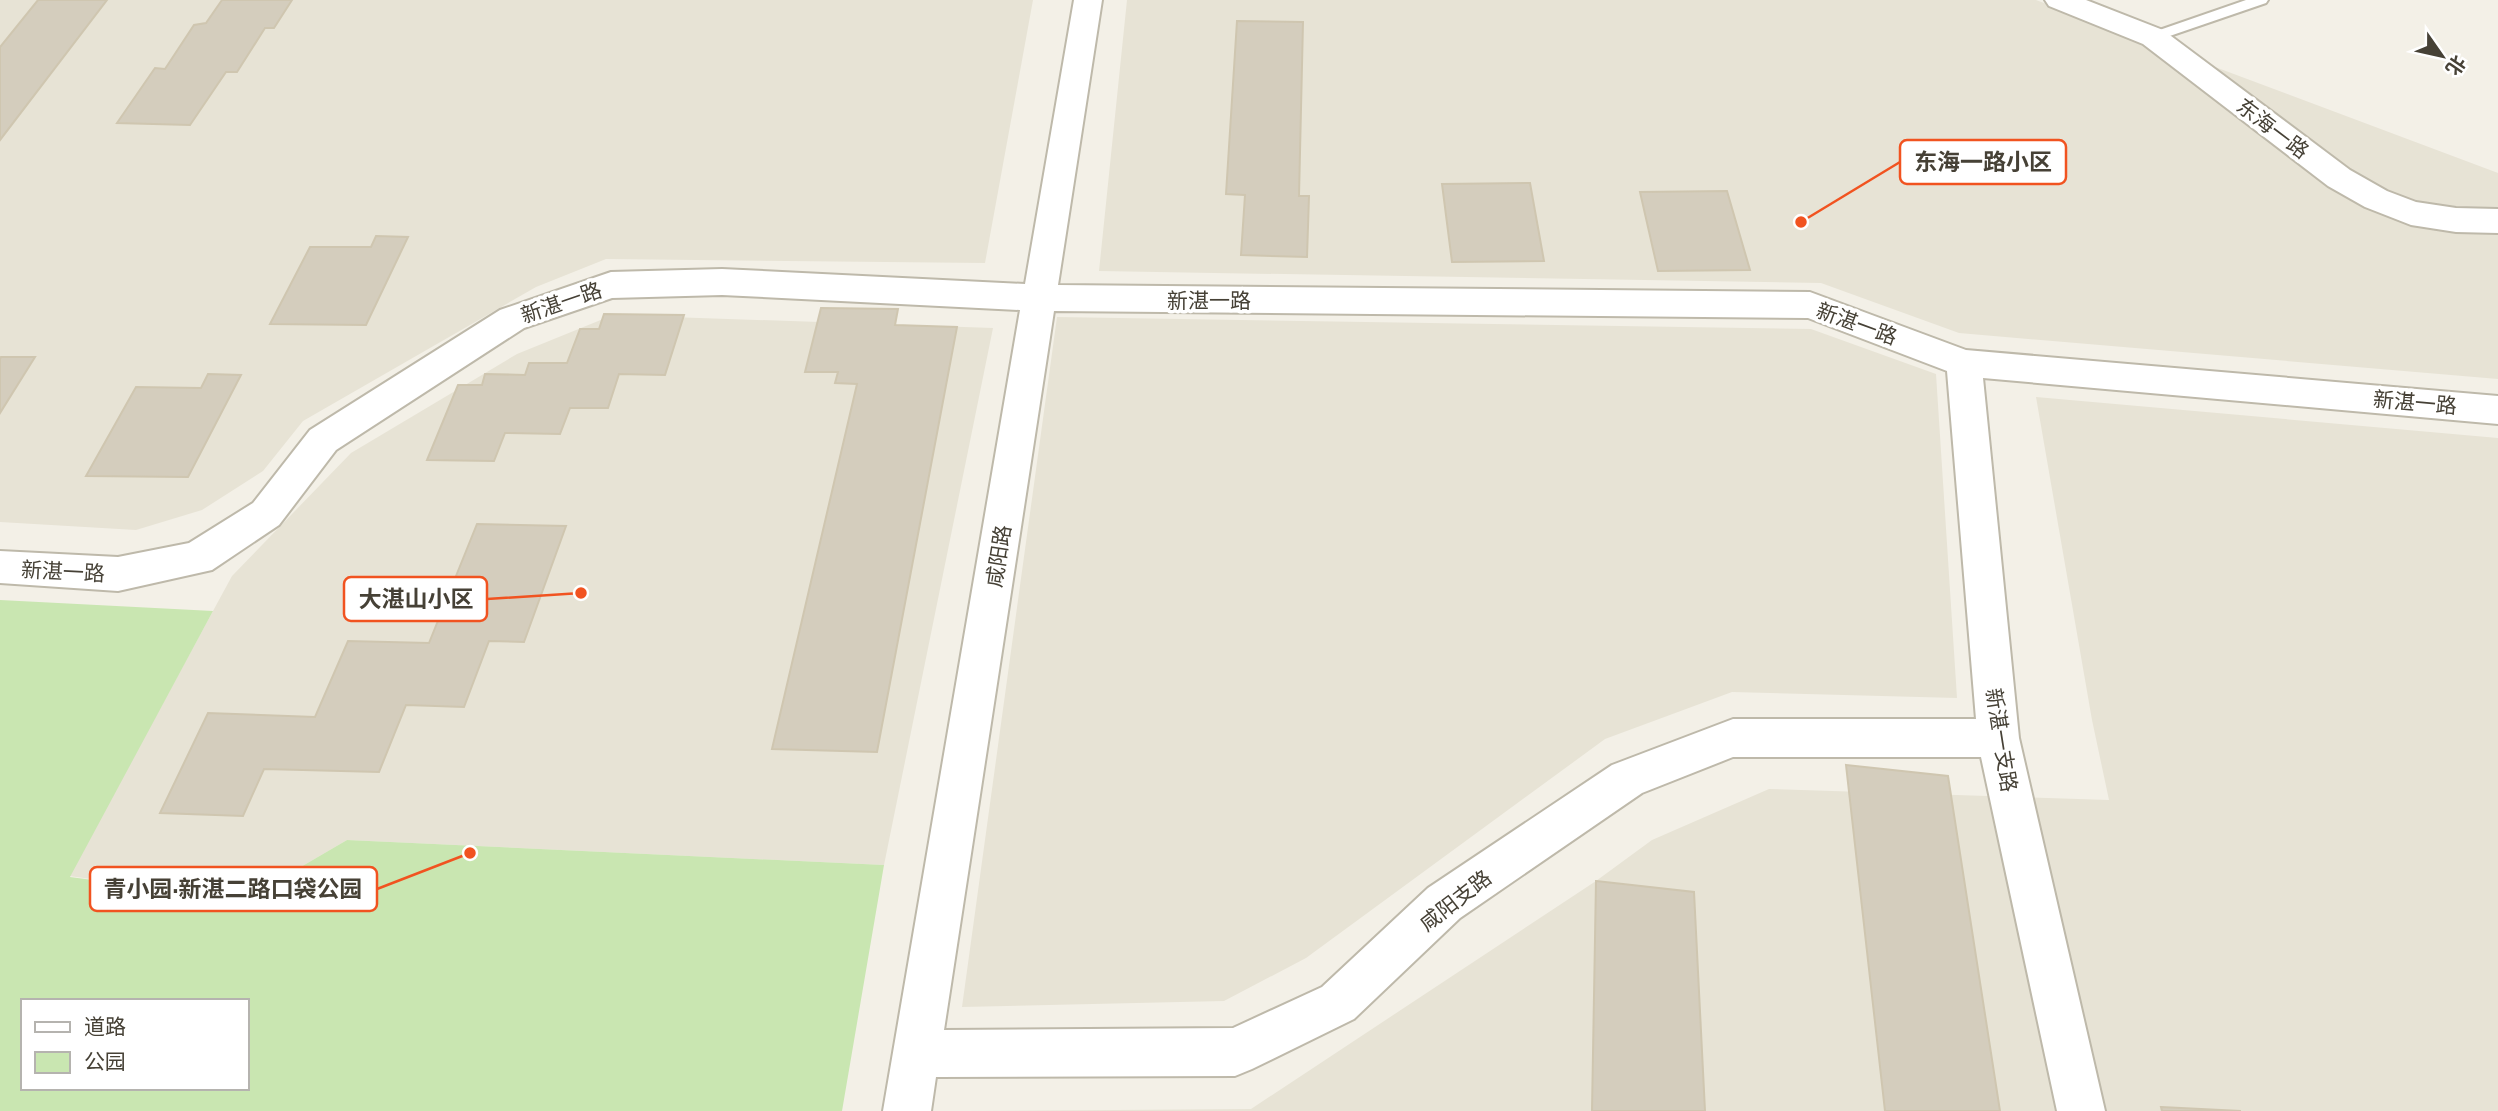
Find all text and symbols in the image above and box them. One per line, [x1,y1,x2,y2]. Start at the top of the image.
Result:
north arrow [2407,21,2477,91]
text: 北 [2439,50,2474,82]
street label: 东海一路 [2230,90,2316,166]
callout: 东海一路小区 [1900,140,2066,184]
text: 东海一路小区 [1914,144,2052,179]
street label: 新湛一路 [516,273,606,331]
street label: 新湛一路 [1167,284,1251,316]
street label: 新湛一路 [1812,294,1902,352]
street label: 新湛一路 [2372,382,2458,422]
street label: 咸阳路 [977,522,1019,590]
street label: 新湛一路 [20,553,106,589]
callout: 大湛山小区 [344,577,487,621]
text: 大湛山小区 [359,581,474,616]
street label: 新湛一支路 [1978,686,2026,794]
street label: 咸阳支路 [1412,862,1498,938]
callout: 青小园·新湛二路口袋公园 [90,867,377,911]
text: 青小园·新湛二路口袋公园 [104,871,362,906]
legend [21,999,248,1090]
text: 道路 [84,1010,126,1042]
text: 公园 [84,1045,126,1077]

